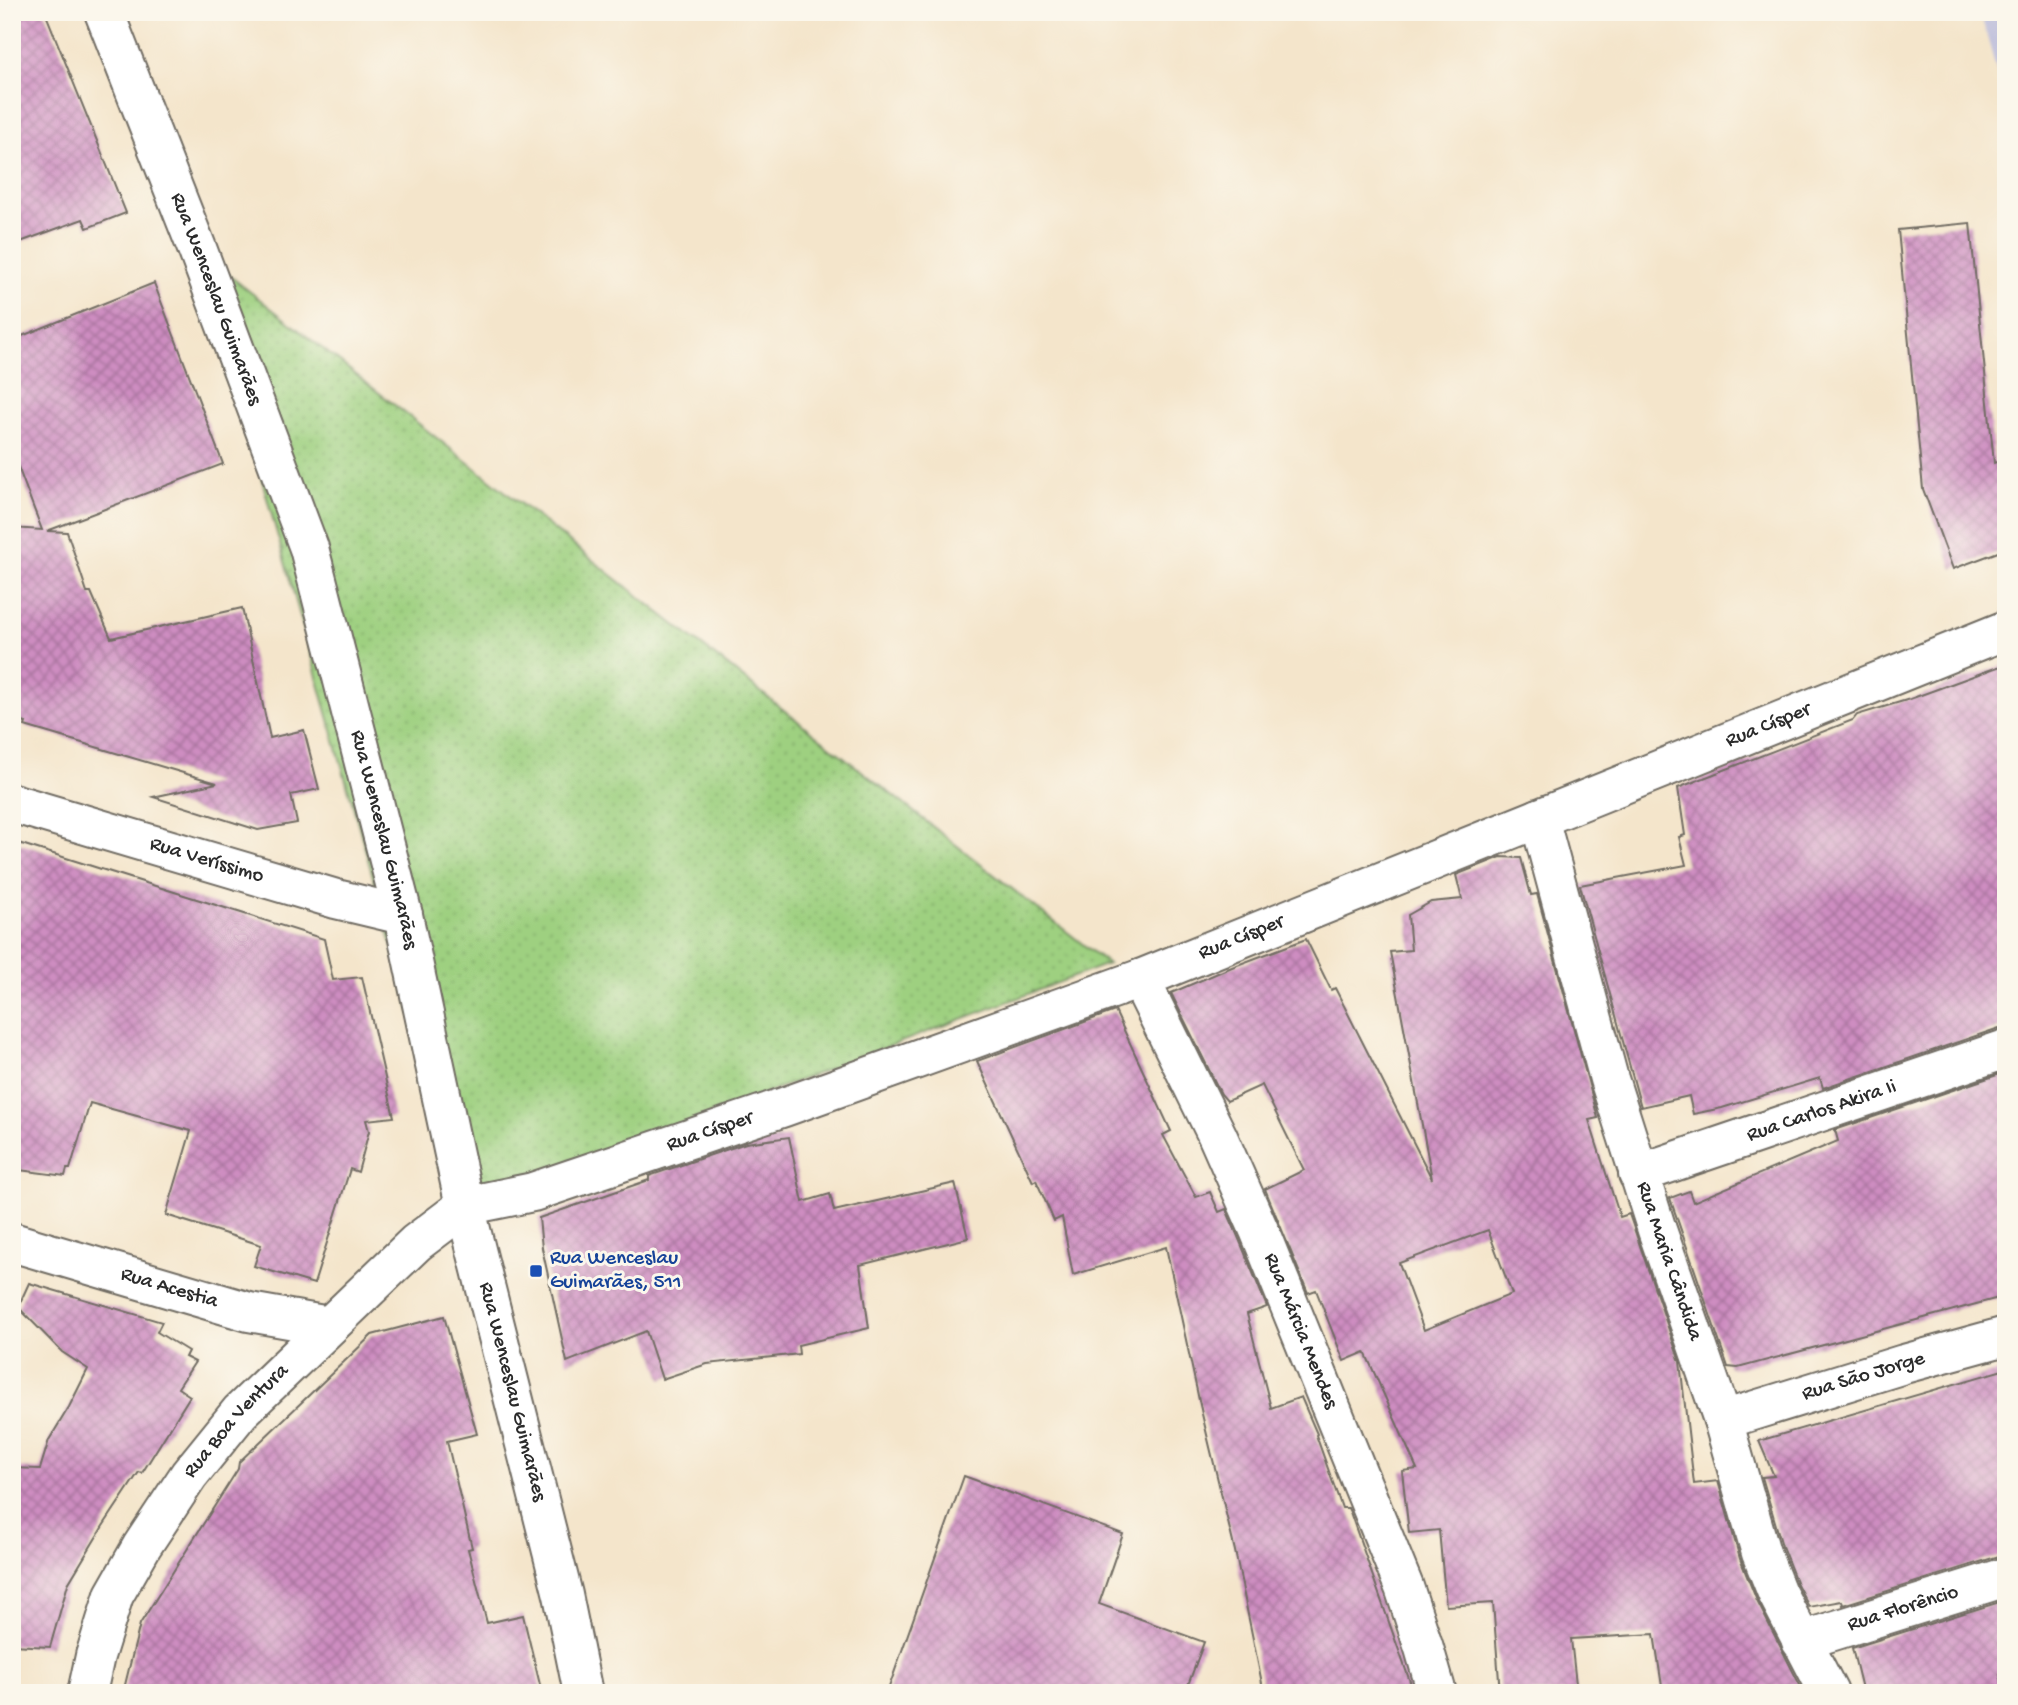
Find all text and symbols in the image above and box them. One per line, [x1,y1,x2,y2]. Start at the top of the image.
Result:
street label: Rua Wenceslau Guimarães [164,189,267,410]
street label: Rua Císper [1722,697,1816,754]
street label: Rua Wenceslau Guimarães [344,728,423,953]
street label: Rua Veríssimo [147,832,267,889]
street label: Rua Císper [1195,909,1289,966]
street label: Rua Carlos Akira Ii [1744,1075,1900,1149]
street label: Rua Císper [663,1105,758,1158]
street label: Rua Maria Cândida [1630,1179,1707,1345]
place label: Rua Wenceslau Guimarães, 511 [550,1247,681,1296]
street label: Rua Márcia Mendes [1257,1250,1343,1414]
street label: Rua Acestia [118,1262,222,1315]
marker: Rua Wenceslau Guimarães, 511 [528,1263,544,1279]
street label: Rua Wenceslau Guimarães [472,1280,552,1505]
street label: Rua São Jorge [1799,1346,1929,1407]
street label: Rua Boa Ventura [178,1358,295,1484]
street label: Rua Florêncio [1845,1580,1962,1638]

